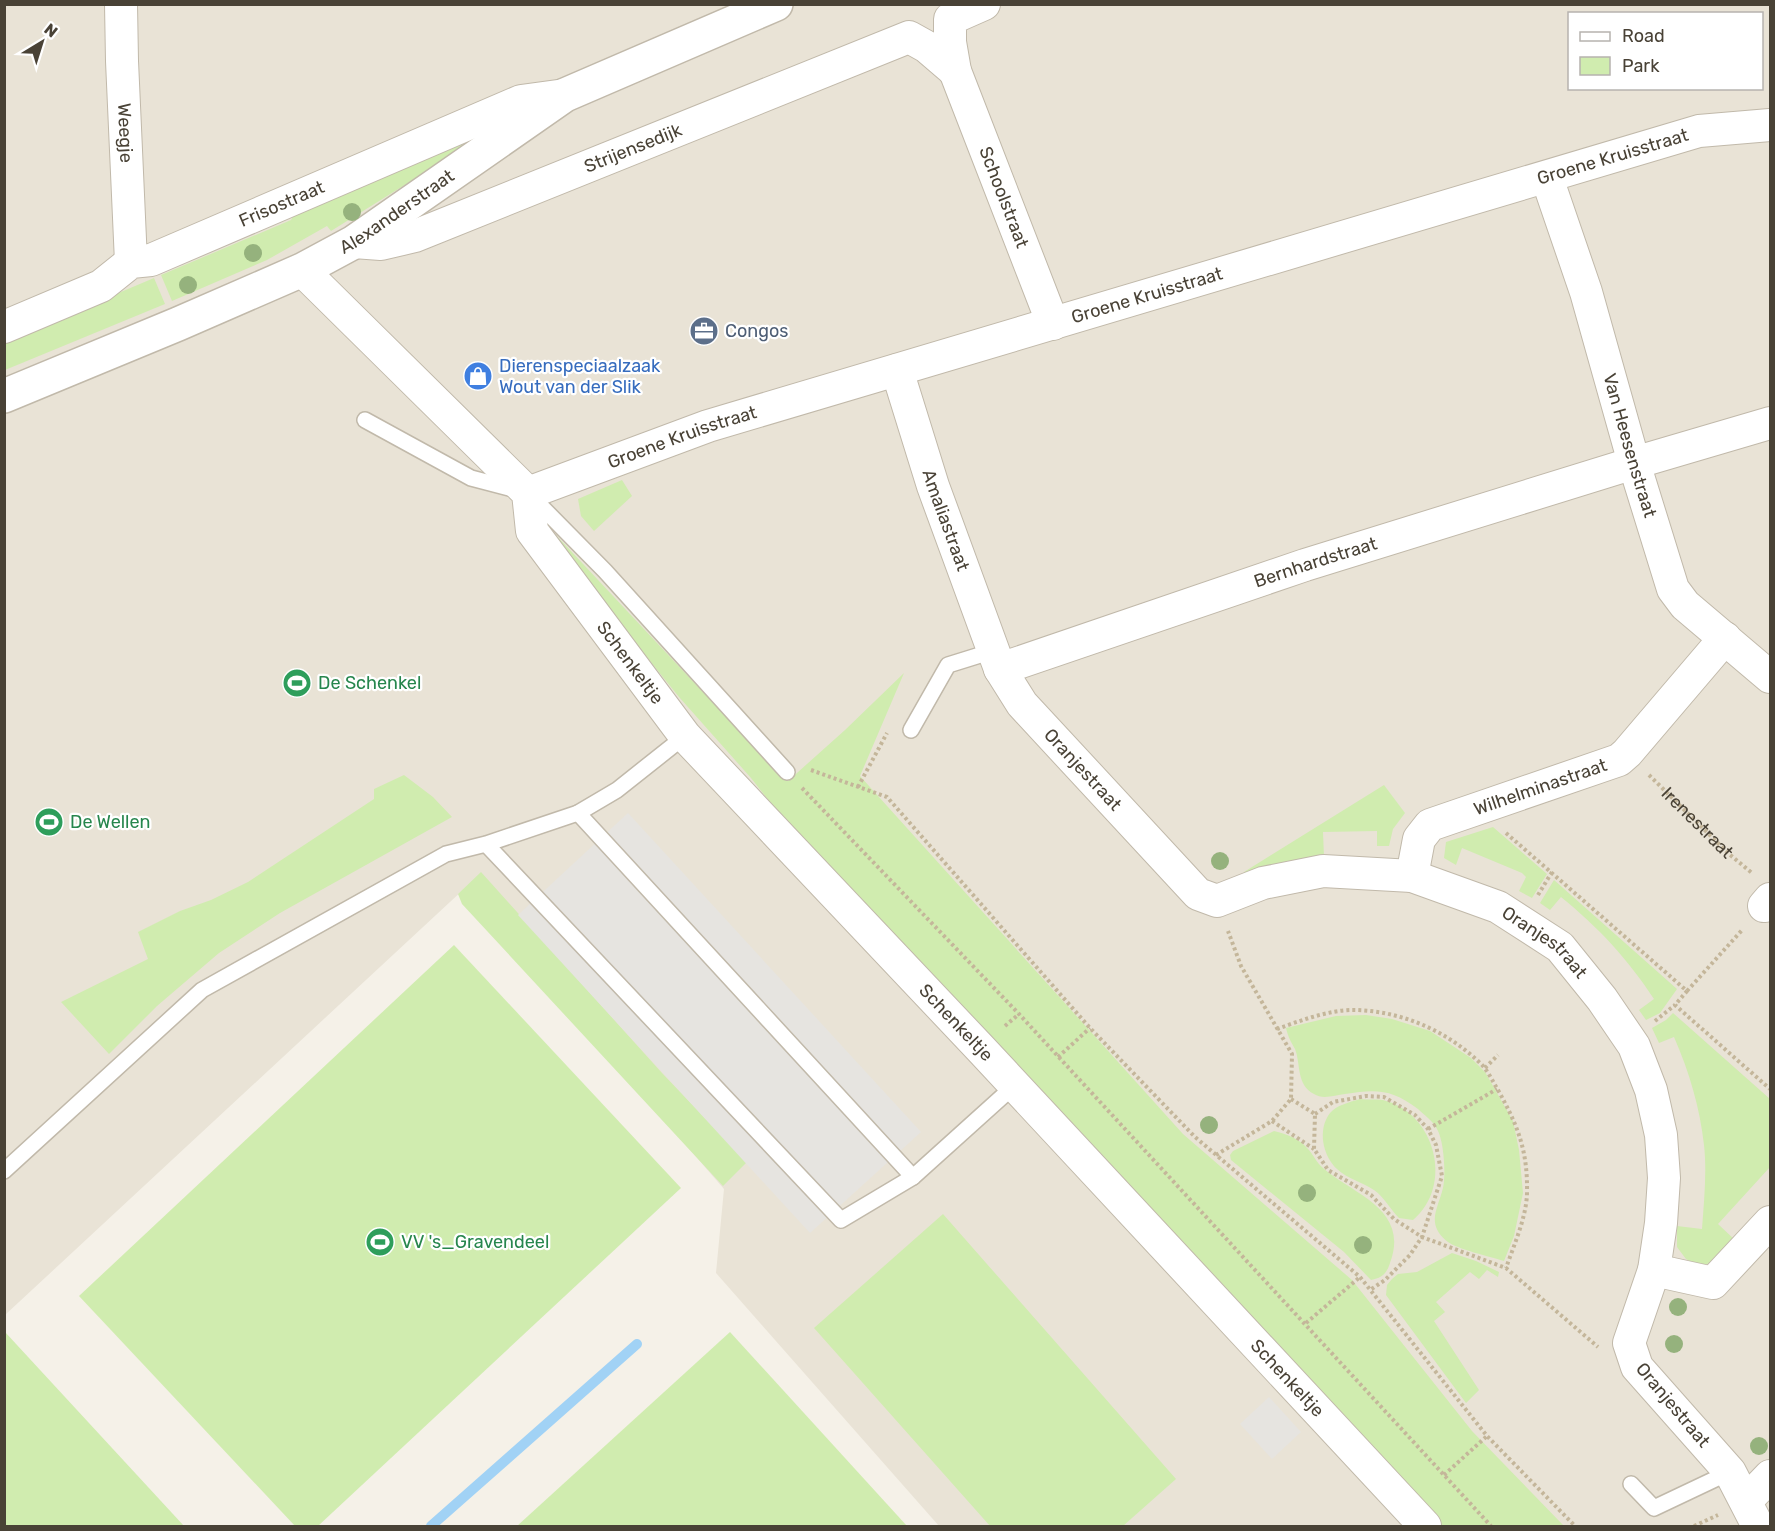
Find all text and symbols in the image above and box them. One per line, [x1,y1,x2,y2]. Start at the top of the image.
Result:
north arrow [12,12,72,72]
legend [1568,12,1763,90]
text: N [41,20,61,42]
text: Road [1622,25,1665,47]
text: Park [1622,55,1660,77]
street label: Weegje [113,103,138,163]
street label: Strijensedijk [581,118,686,178]
street label: Groene Kruisstraat [1534,124,1691,190]
street label: Schoolstraat [974,143,1033,251]
street label: Alexanderstraat [336,165,458,259]
street label: Frisostraat [236,176,328,232]
street label: Groene Kruisstraat [1069,262,1225,328]
office icon: Congos [688,315,720,347]
place label: Congos [725,320,789,342]
place label: Dierenspeciaalzaak Wout van der Slik [499,355,661,398]
shop icon: Dierenspeciaalzaak Wout van der Slik [462,360,494,392]
street label: Van Heesenstraat [1598,371,1661,520]
street label: Groene Kruisstraat [604,401,759,473]
street label: Amaliastraat [918,467,974,574]
street label: Bernhardstraat [1251,532,1380,593]
street label: Schenkeltje [592,617,668,709]
sports icon: De Schenkel [281,667,313,699]
place label: De Schenkel [318,672,421,694]
street label: Oranjestraat [1039,724,1126,815]
street label: Wilhelminastraat [1471,754,1610,820]
street label: Irenestraat [1657,782,1738,863]
sports icon: De Wellen [33,806,65,838]
place label: De Wellen [70,811,150,833]
street label: Oranjestraat [1498,901,1592,983]
street label: Schenkeltje [914,979,998,1066]
sports icon: VV 's_Gravendeel [364,1226,396,1258]
place label: VV 's_Gravendeel [401,1231,549,1253]
street label: Schenkeltje [1246,1335,1329,1422]
street label: Oranjestraat [1631,1358,1715,1452]

